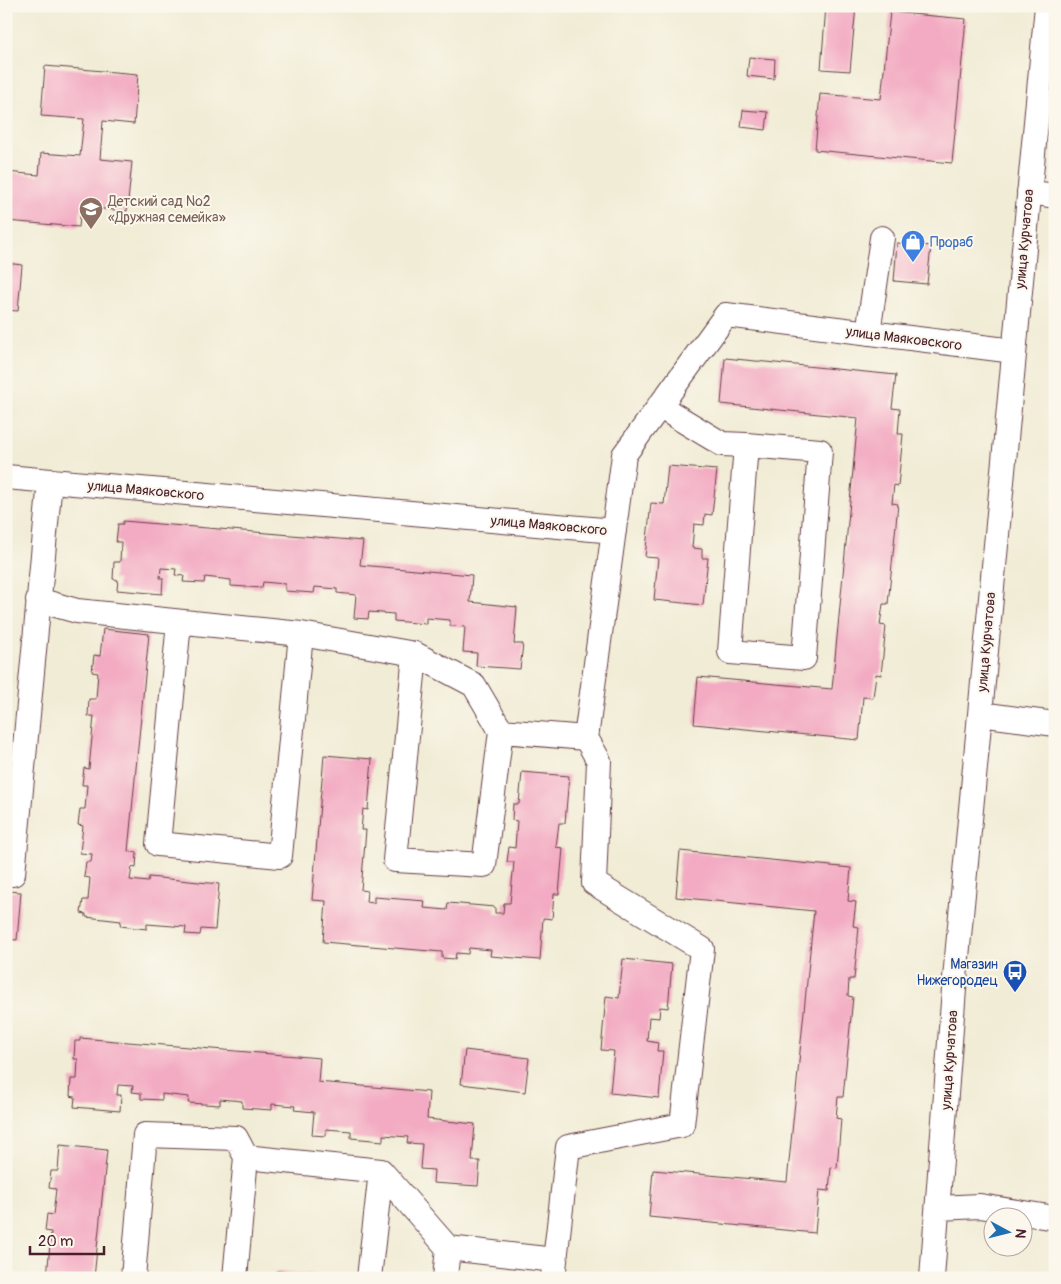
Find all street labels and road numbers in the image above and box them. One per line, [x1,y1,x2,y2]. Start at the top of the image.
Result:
street label: улица Курчатова [1012,188,1037,291]
street label: улица Маяковского [844,323,963,354]
street label: улица Маяковского [86,477,205,504]
street label: улица Маяковского [489,512,608,539]
street label: улица Курчатова [974,591,999,694]
street label: улица Курчатова [937,1010,961,1112]

